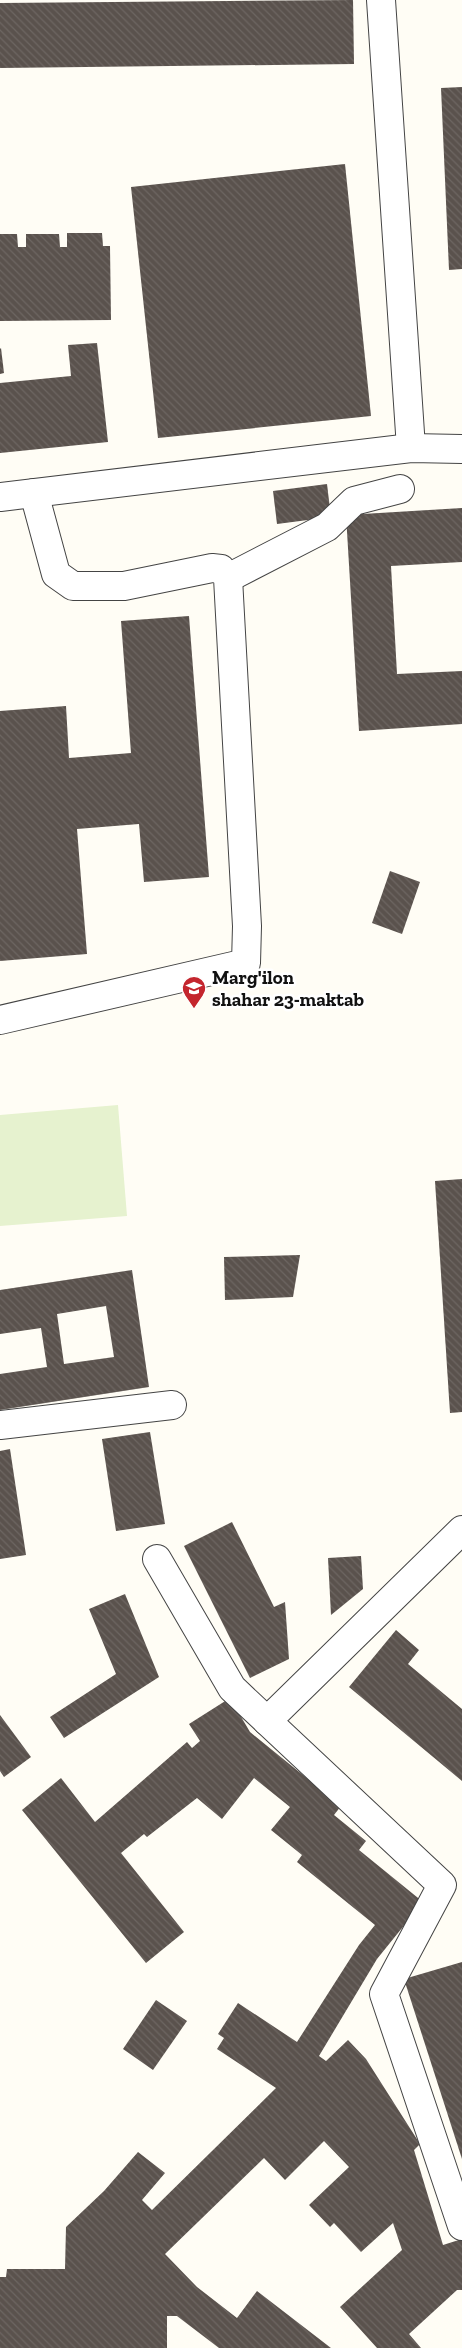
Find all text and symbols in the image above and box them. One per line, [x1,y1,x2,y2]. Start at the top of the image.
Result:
place label: Marg'ilon shahar 23-maktab [212,966,365,1011]
school or university icon: Marg'ilon shahar 23-maktab [181,975,207,1009]

